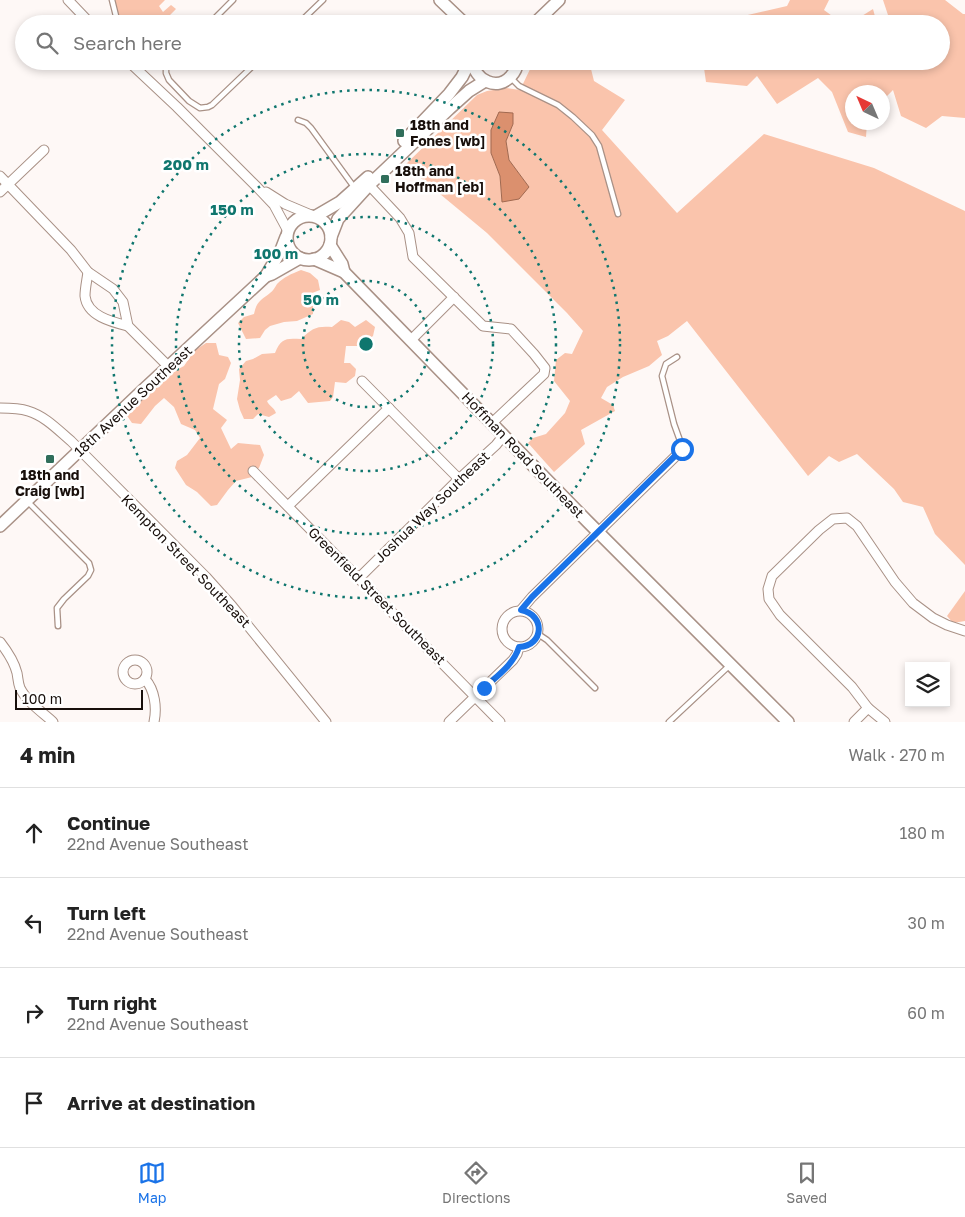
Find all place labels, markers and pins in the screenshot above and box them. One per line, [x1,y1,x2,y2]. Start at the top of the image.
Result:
place label: 18th and Fones [wb] [410,116,486,149]
marker: 18th and Fones [wb] [394,127,406,139]
place label: 18th and Hoffman [eb] [395,162,484,195]
marker: 18th and Hoffman [eb] [379,173,391,185]
centre of rings [357,335,375,353]
marker: 18th and Craig [wb] [44,453,56,465]
place label: 18th and Craig [wb] [15,466,85,499]

